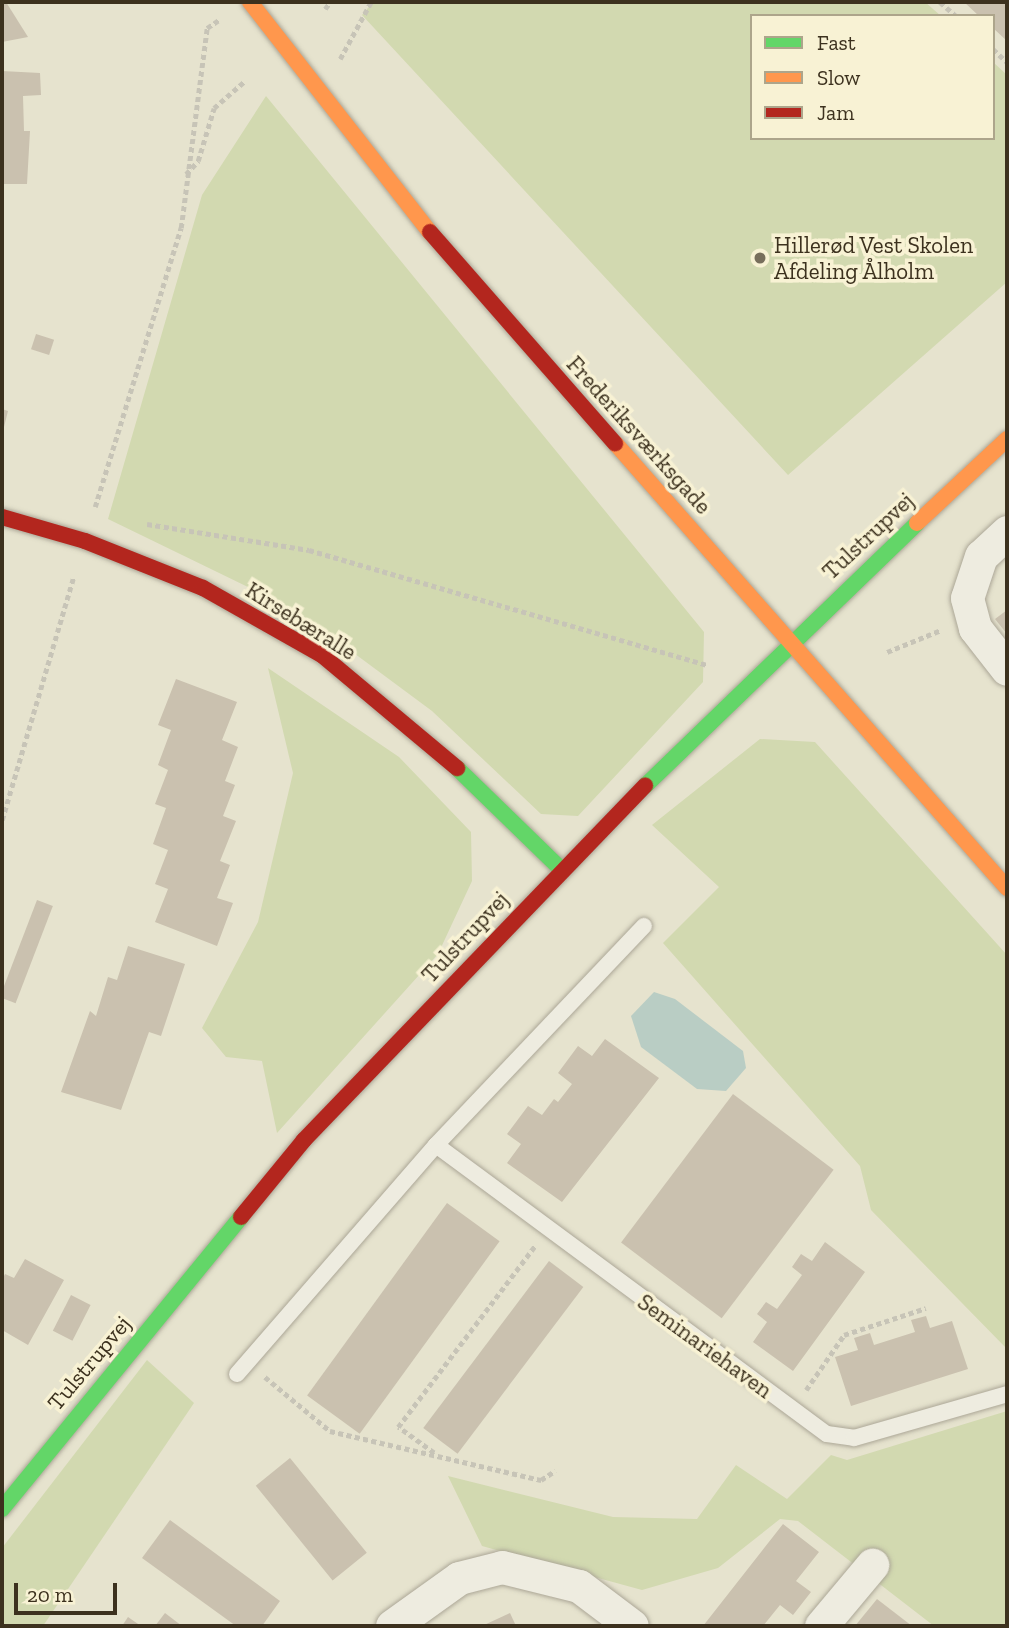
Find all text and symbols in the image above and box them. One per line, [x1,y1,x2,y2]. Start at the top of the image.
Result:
legend [750,14,995,140]
text: Fast [817,30,856,55]
text: Slow [817,65,860,90]
text: Jam [817,100,854,125]
place label: Hillerød Vest Skolen Afdeling Ålholm [774,231,974,285]
marker: Hillerød Vest Skolen Afdeling Ålholm [752,250,768,266]
street label: Frederiksværksgade [561,350,717,520]
street label: Tulstrupvej [817,487,919,585]
street label: Kirsebæralle [241,576,361,666]
street label: Tulstrupvej [416,886,514,988]
street label: Seminariehaven [632,1288,778,1404]
street label: Tulstrupvej [42,1310,136,1416]
scale bar [18,1568,121,1612]
text: 20 m [27,1582,73,1607]

